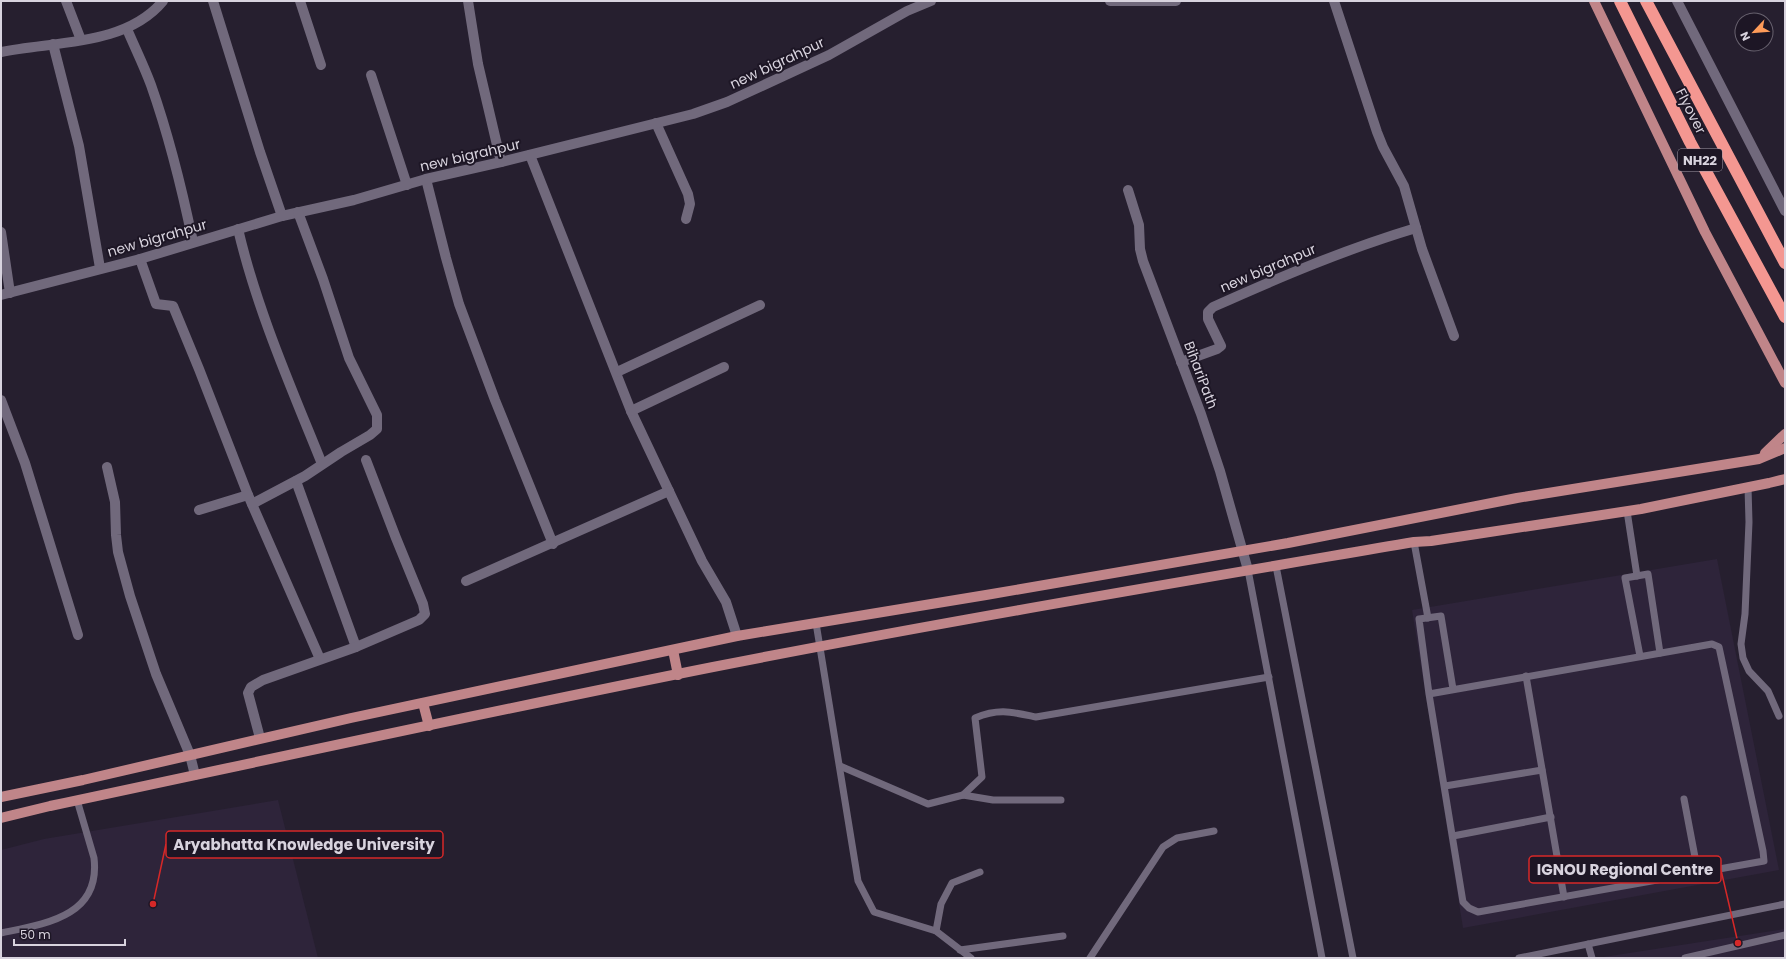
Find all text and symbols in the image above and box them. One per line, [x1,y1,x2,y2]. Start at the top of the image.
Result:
north arrow [1734,12,1774,52]
text: N [1736,29,1754,44]
street label: new bigrahpur [726,32,828,94]
street label: Flyover [1671,85,1711,137]
street label: new bigrahpur [418,134,522,176]
road number: NH22 [1678,149,1722,171]
street label: new bigrahpur [105,214,209,262]
street label: new bigrahpur [1217,239,1319,297]
street label: BihariPath [1179,338,1223,412]
callout: Aryabhatta Knowledge University [166,831,443,858]
text: Aryabhatta Knowledge University [173,834,435,855]
callout: IGNOU Regional Centre [1529,856,1721,883]
text: IGNOU Regional Centre [1537,859,1713,880]
scale bar [14,921,125,947]
text: 50 m [20,926,51,943]

